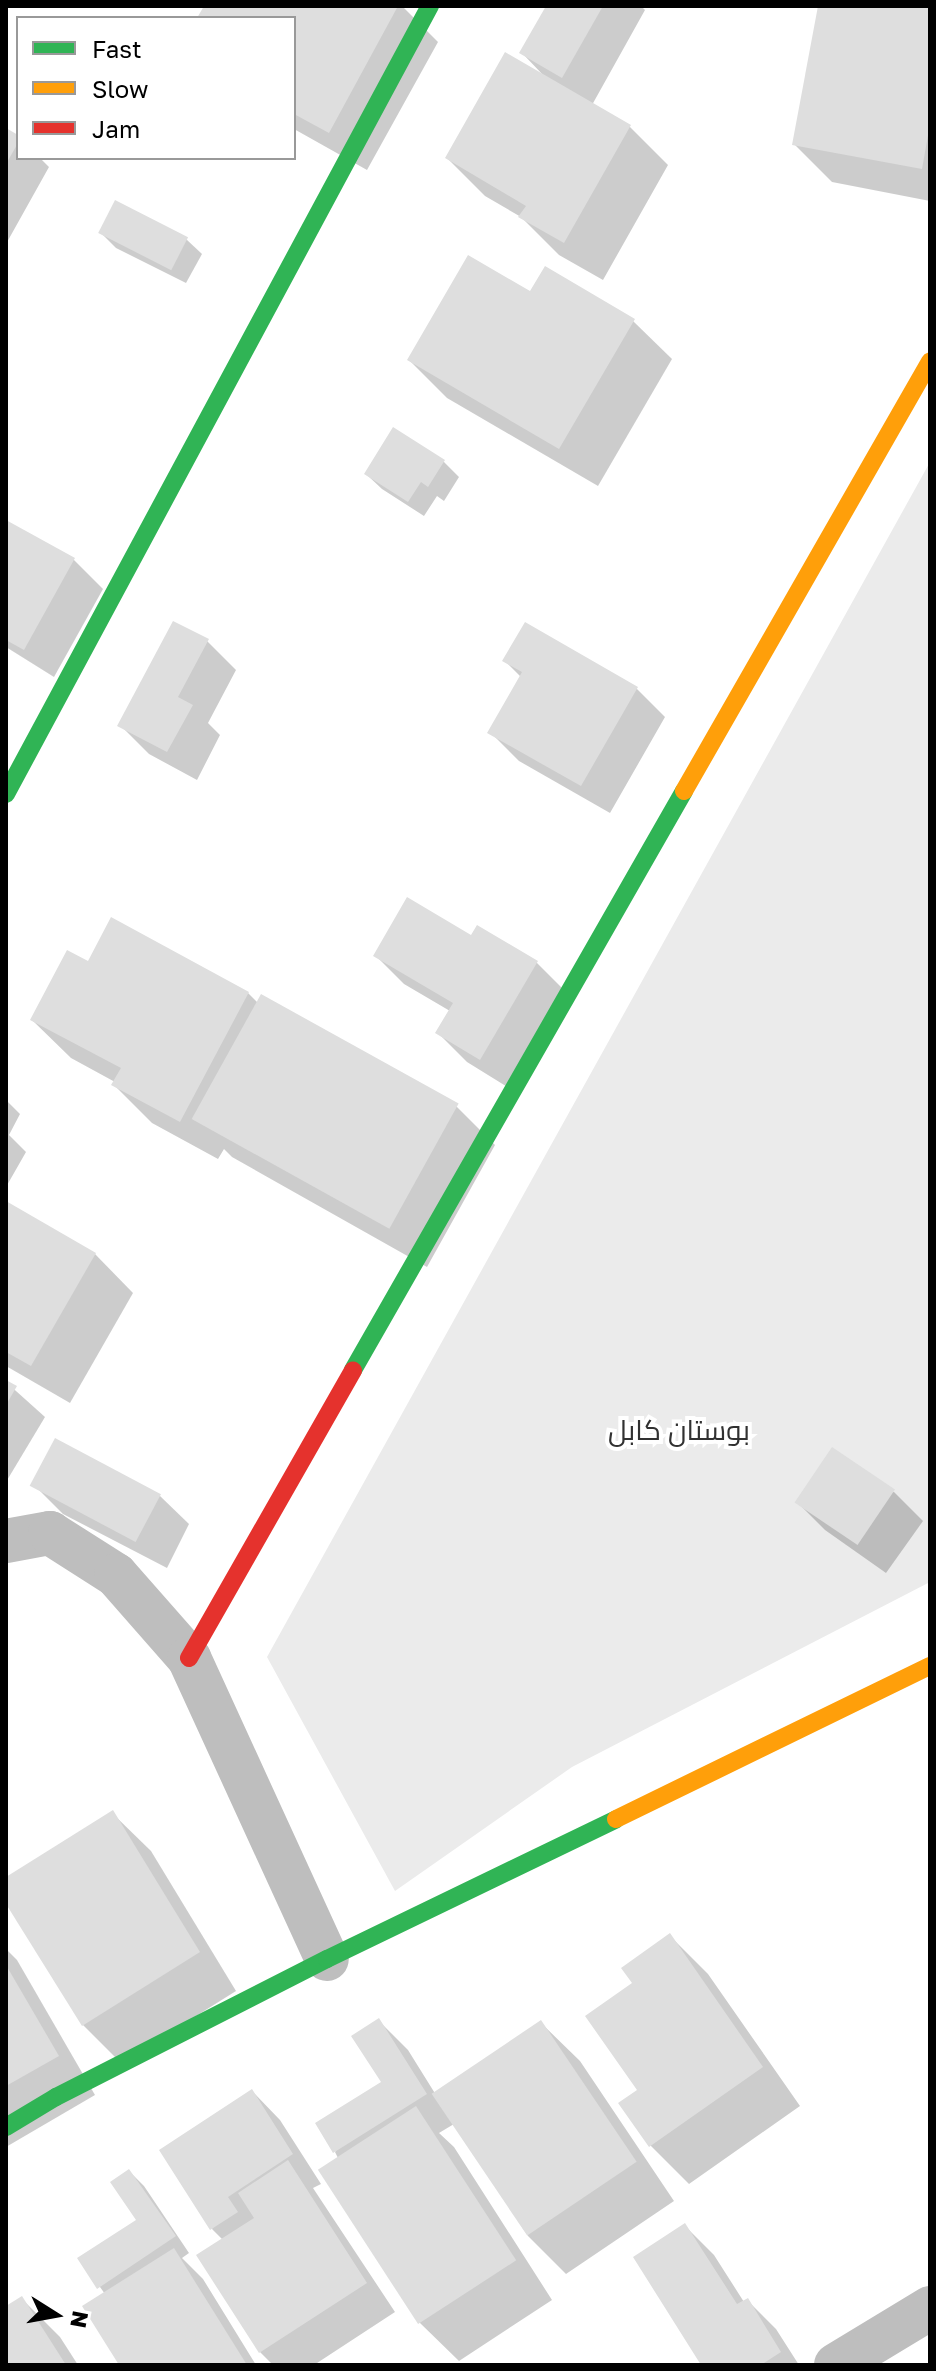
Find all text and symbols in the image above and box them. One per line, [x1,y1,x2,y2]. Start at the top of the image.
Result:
legend [16,16,296,160]
text: Fast [92,34,142,63]
text: Slow [92,74,148,103]
text: Jam [92,114,140,143]
park label: بوستان کابل [608,1413,750,1447]
north arrow [16,2275,96,2355]
text: N [65,2309,95,2330]

